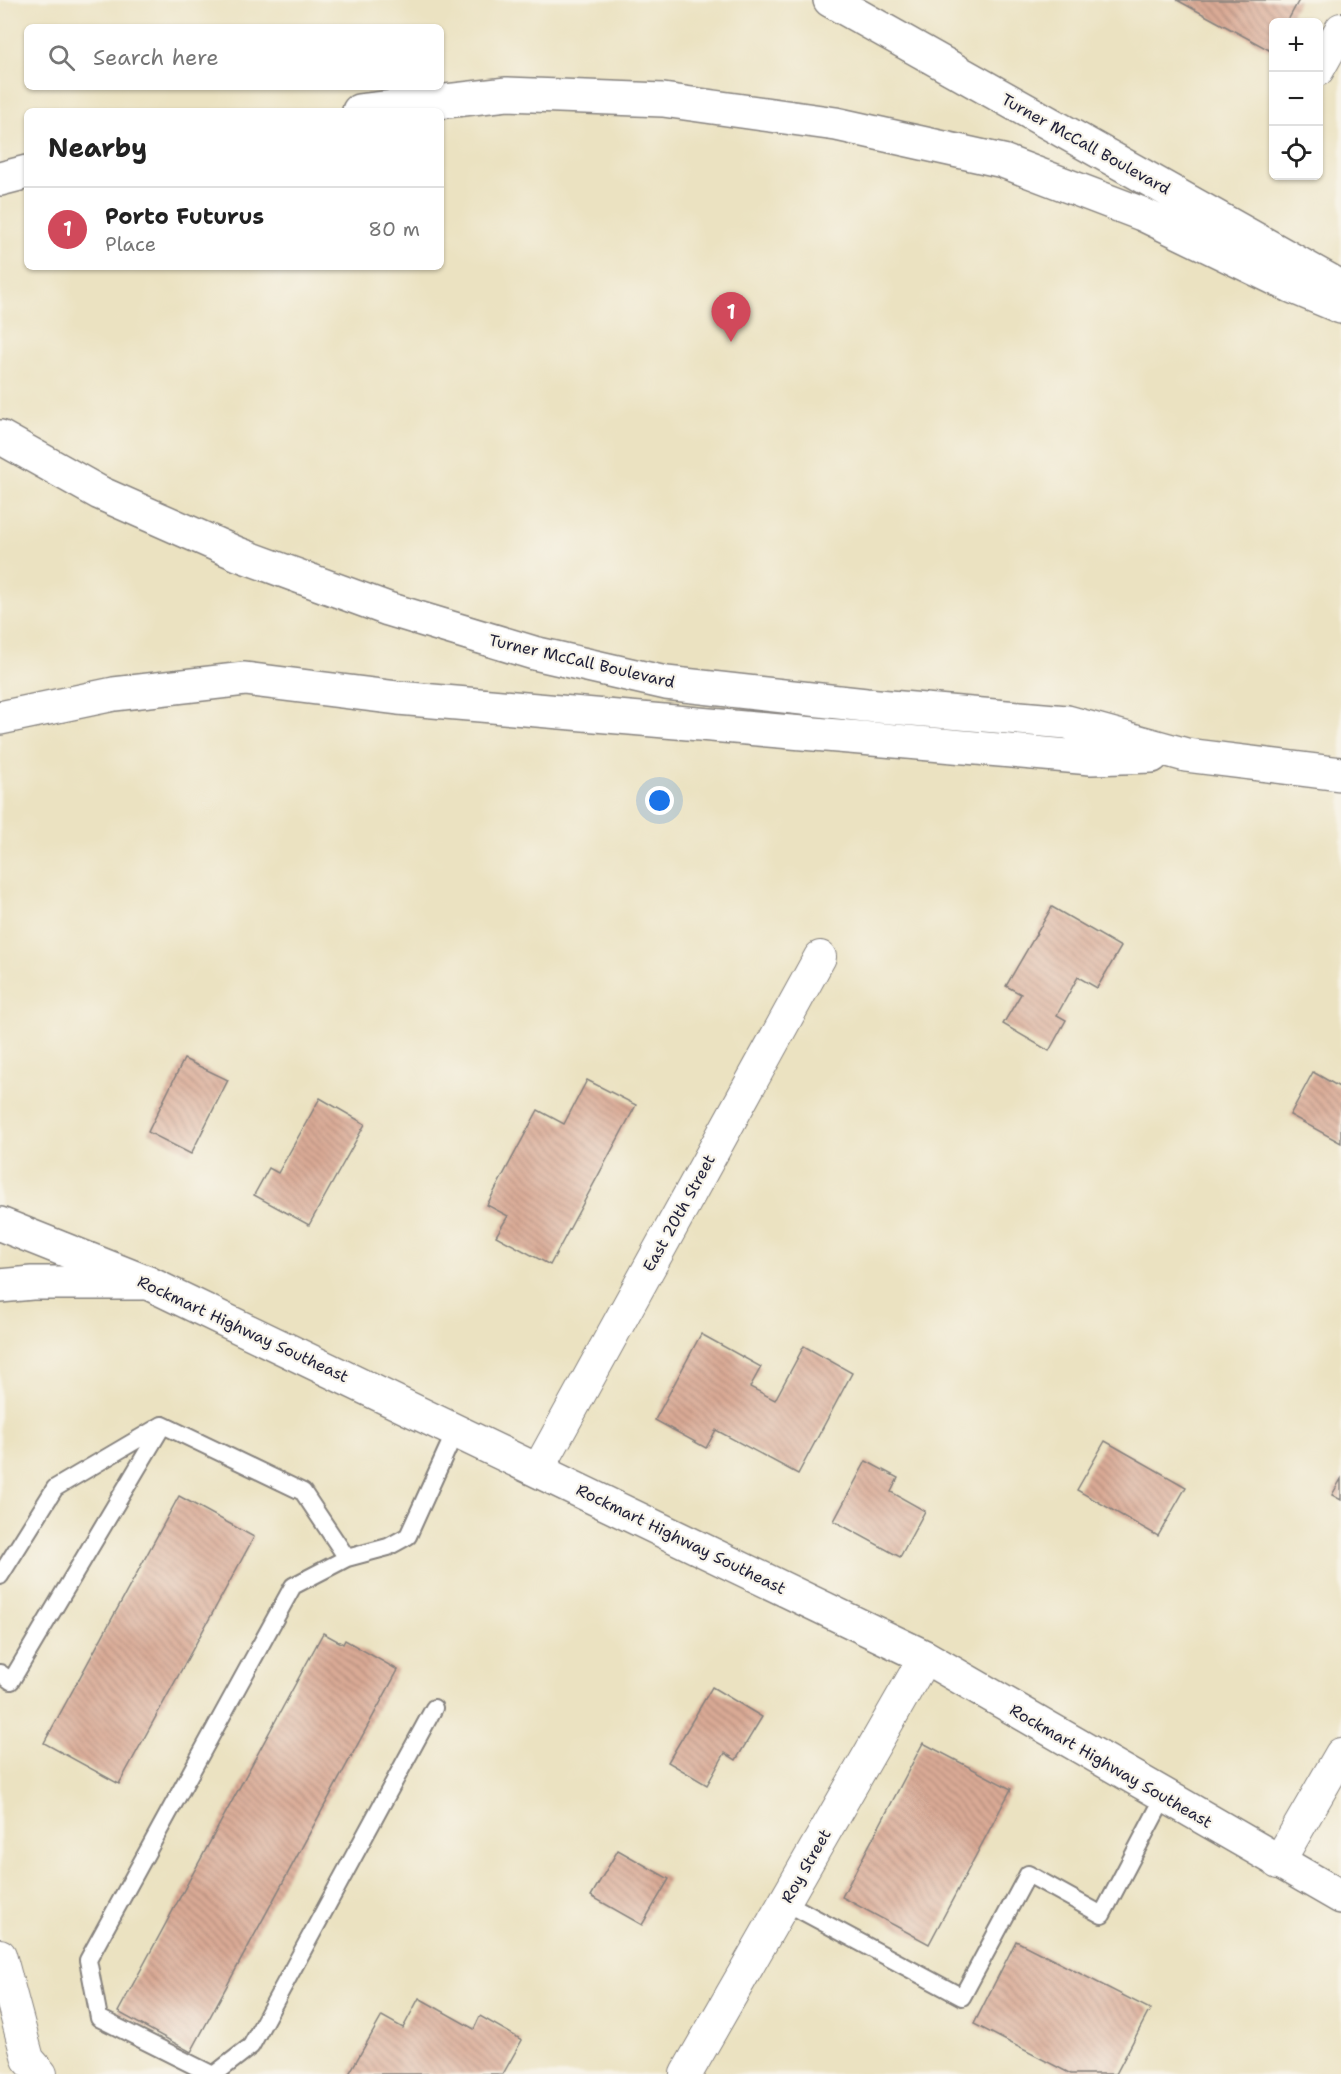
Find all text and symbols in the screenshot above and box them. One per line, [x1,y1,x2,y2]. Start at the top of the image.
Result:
map controls [1269,18,1323,180]
button: + [1269,18,1323,72]
search box [24,24,444,90]
icon: search [45,41,78,74]
text: Search here [93,43,219,72]
button: − [1269,72,1323,126]
street label: Turner McCall Boulevard [998,89,1174,199]
button: locate [1269,126,1323,180]
text: Nearby [48,130,147,165]
text: Porto Futurus [105,202,264,231]
text: 1 [63,216,72,242]
text: 80 m [368,216,420,242]
text: Place [105,231,156,257]
pin: 1 [712,292,750,342]
street label: Turner McCall Boulevard [487,629,677,693]
your location [645,786,674,815]
street label: East 20th Street [638,1151,720,1275]
street label: Rockmart Highway Southeast [134,1271,352,1387]
street label: Rockmart Highway Southeast [573,1479,789,1599]
street label: Rockmart Highway Southeast [1006,1699,1216,1833]
street label: Roy Street [776,1825,836,1907]

